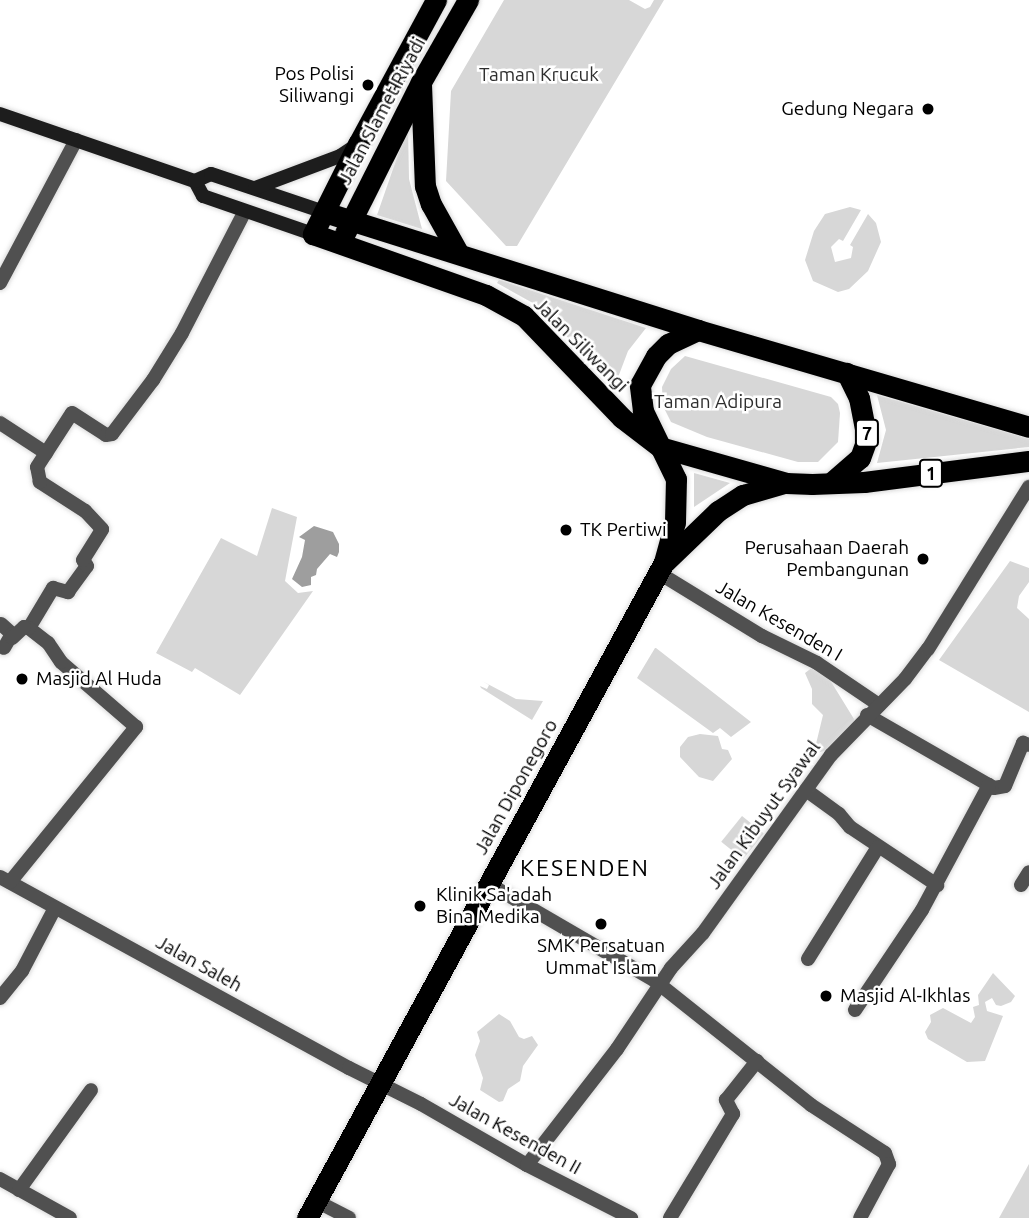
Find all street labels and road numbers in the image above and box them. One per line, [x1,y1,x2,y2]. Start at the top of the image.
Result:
street label: Jalan Slamet Riyadi [334,33,430,189]
street label: Jalan Siliwangi [529,293,633,397]
road number: 7 [855,418,879,447]
road number: 1 [919,458,943,488]
street label: Jalan Kesenden I [712,576,846,666]
street label: Jalan Diponegoro [469,715,563,859]
street label: Jalan Kibuyut Syawal [703,737,825,893]
street label: Jalan Saleh [152,931,246,997]
street label: Jalan Kesenden II [445,1088,585,1180]

